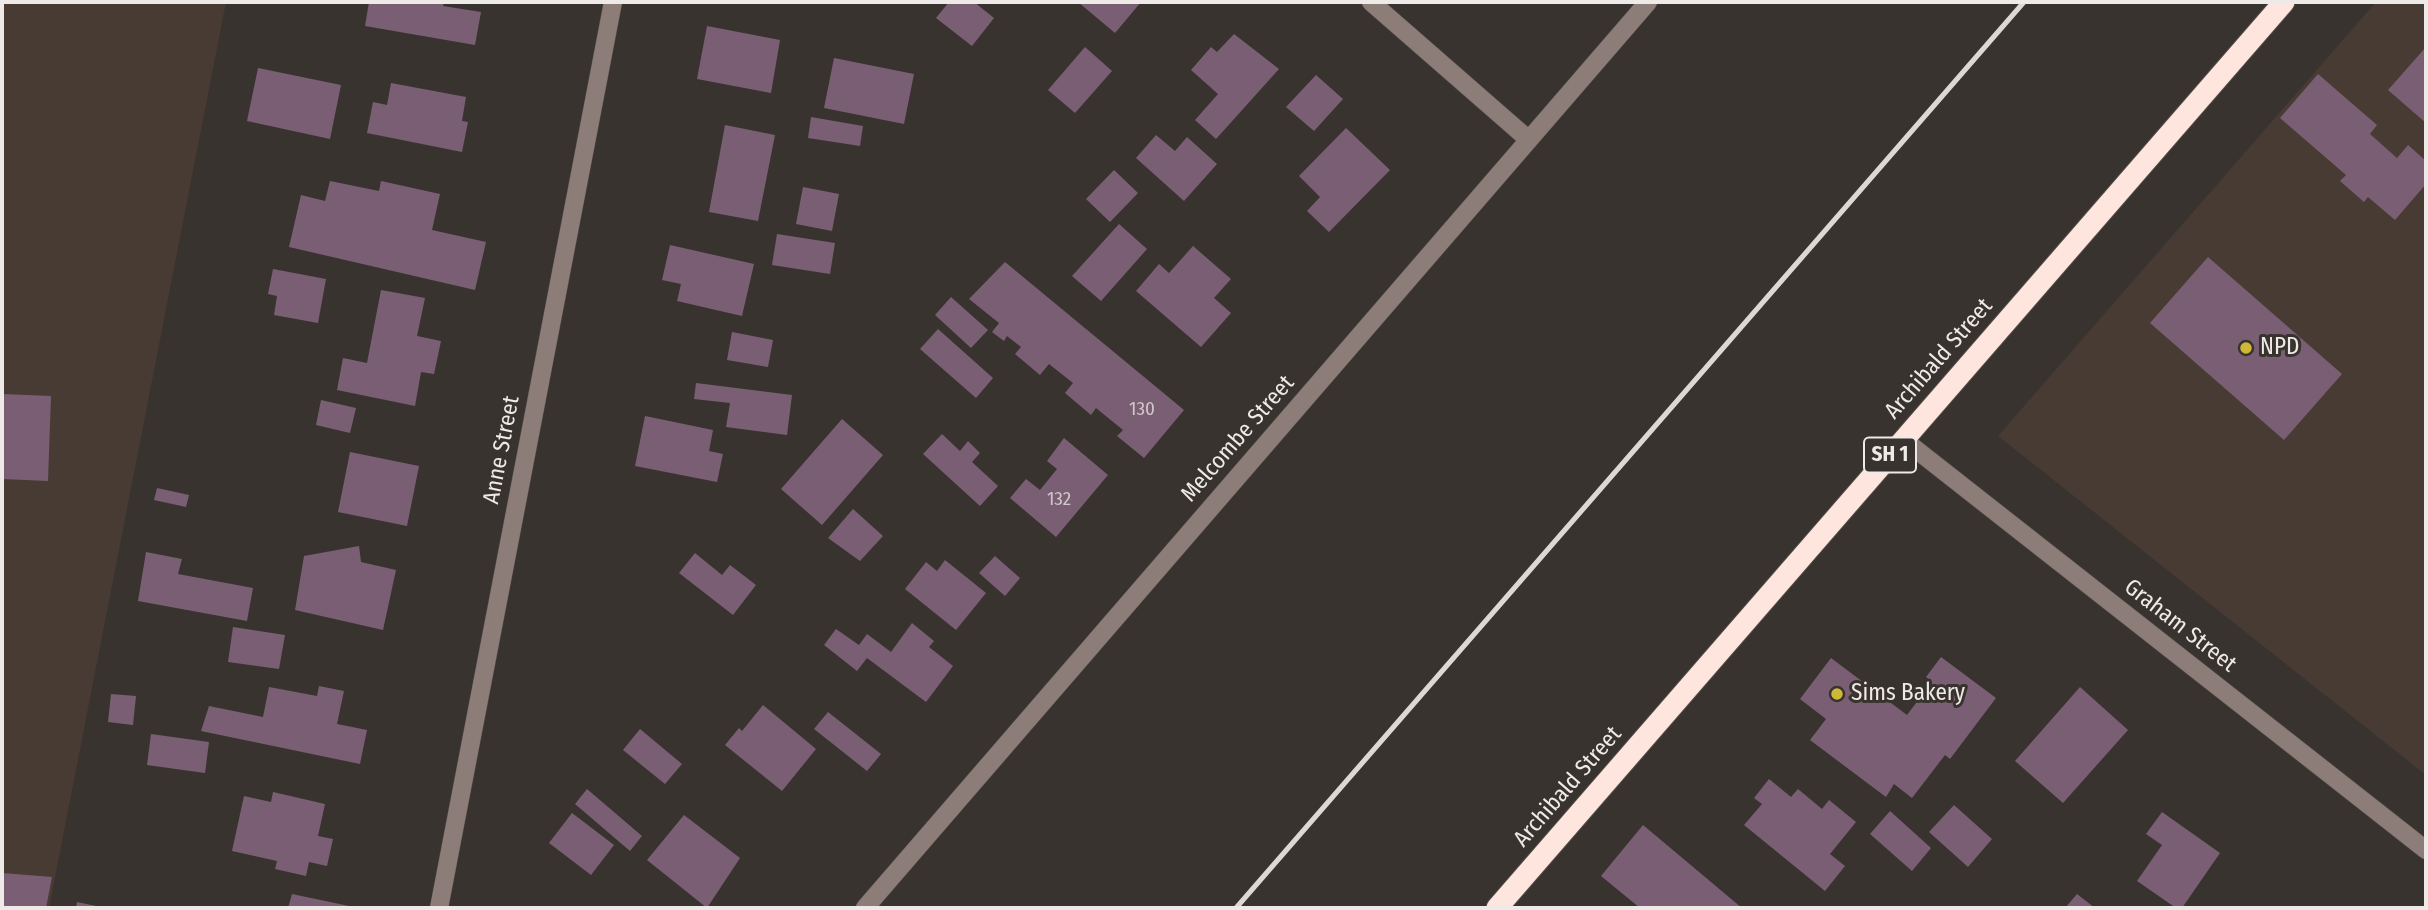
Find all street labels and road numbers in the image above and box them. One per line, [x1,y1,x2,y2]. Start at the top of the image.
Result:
street label: Archibald Street [1879,293,1999,425]
street label: Melcombe Street [1176,370,1300,508]
street label: Anne Street [478,394,526,506]
road number: SH 1 [1864,438,1916,472]
street label: Graham Street [2118,574,2242,678]
street label: Archibald Street [1508,721,1628,853]

